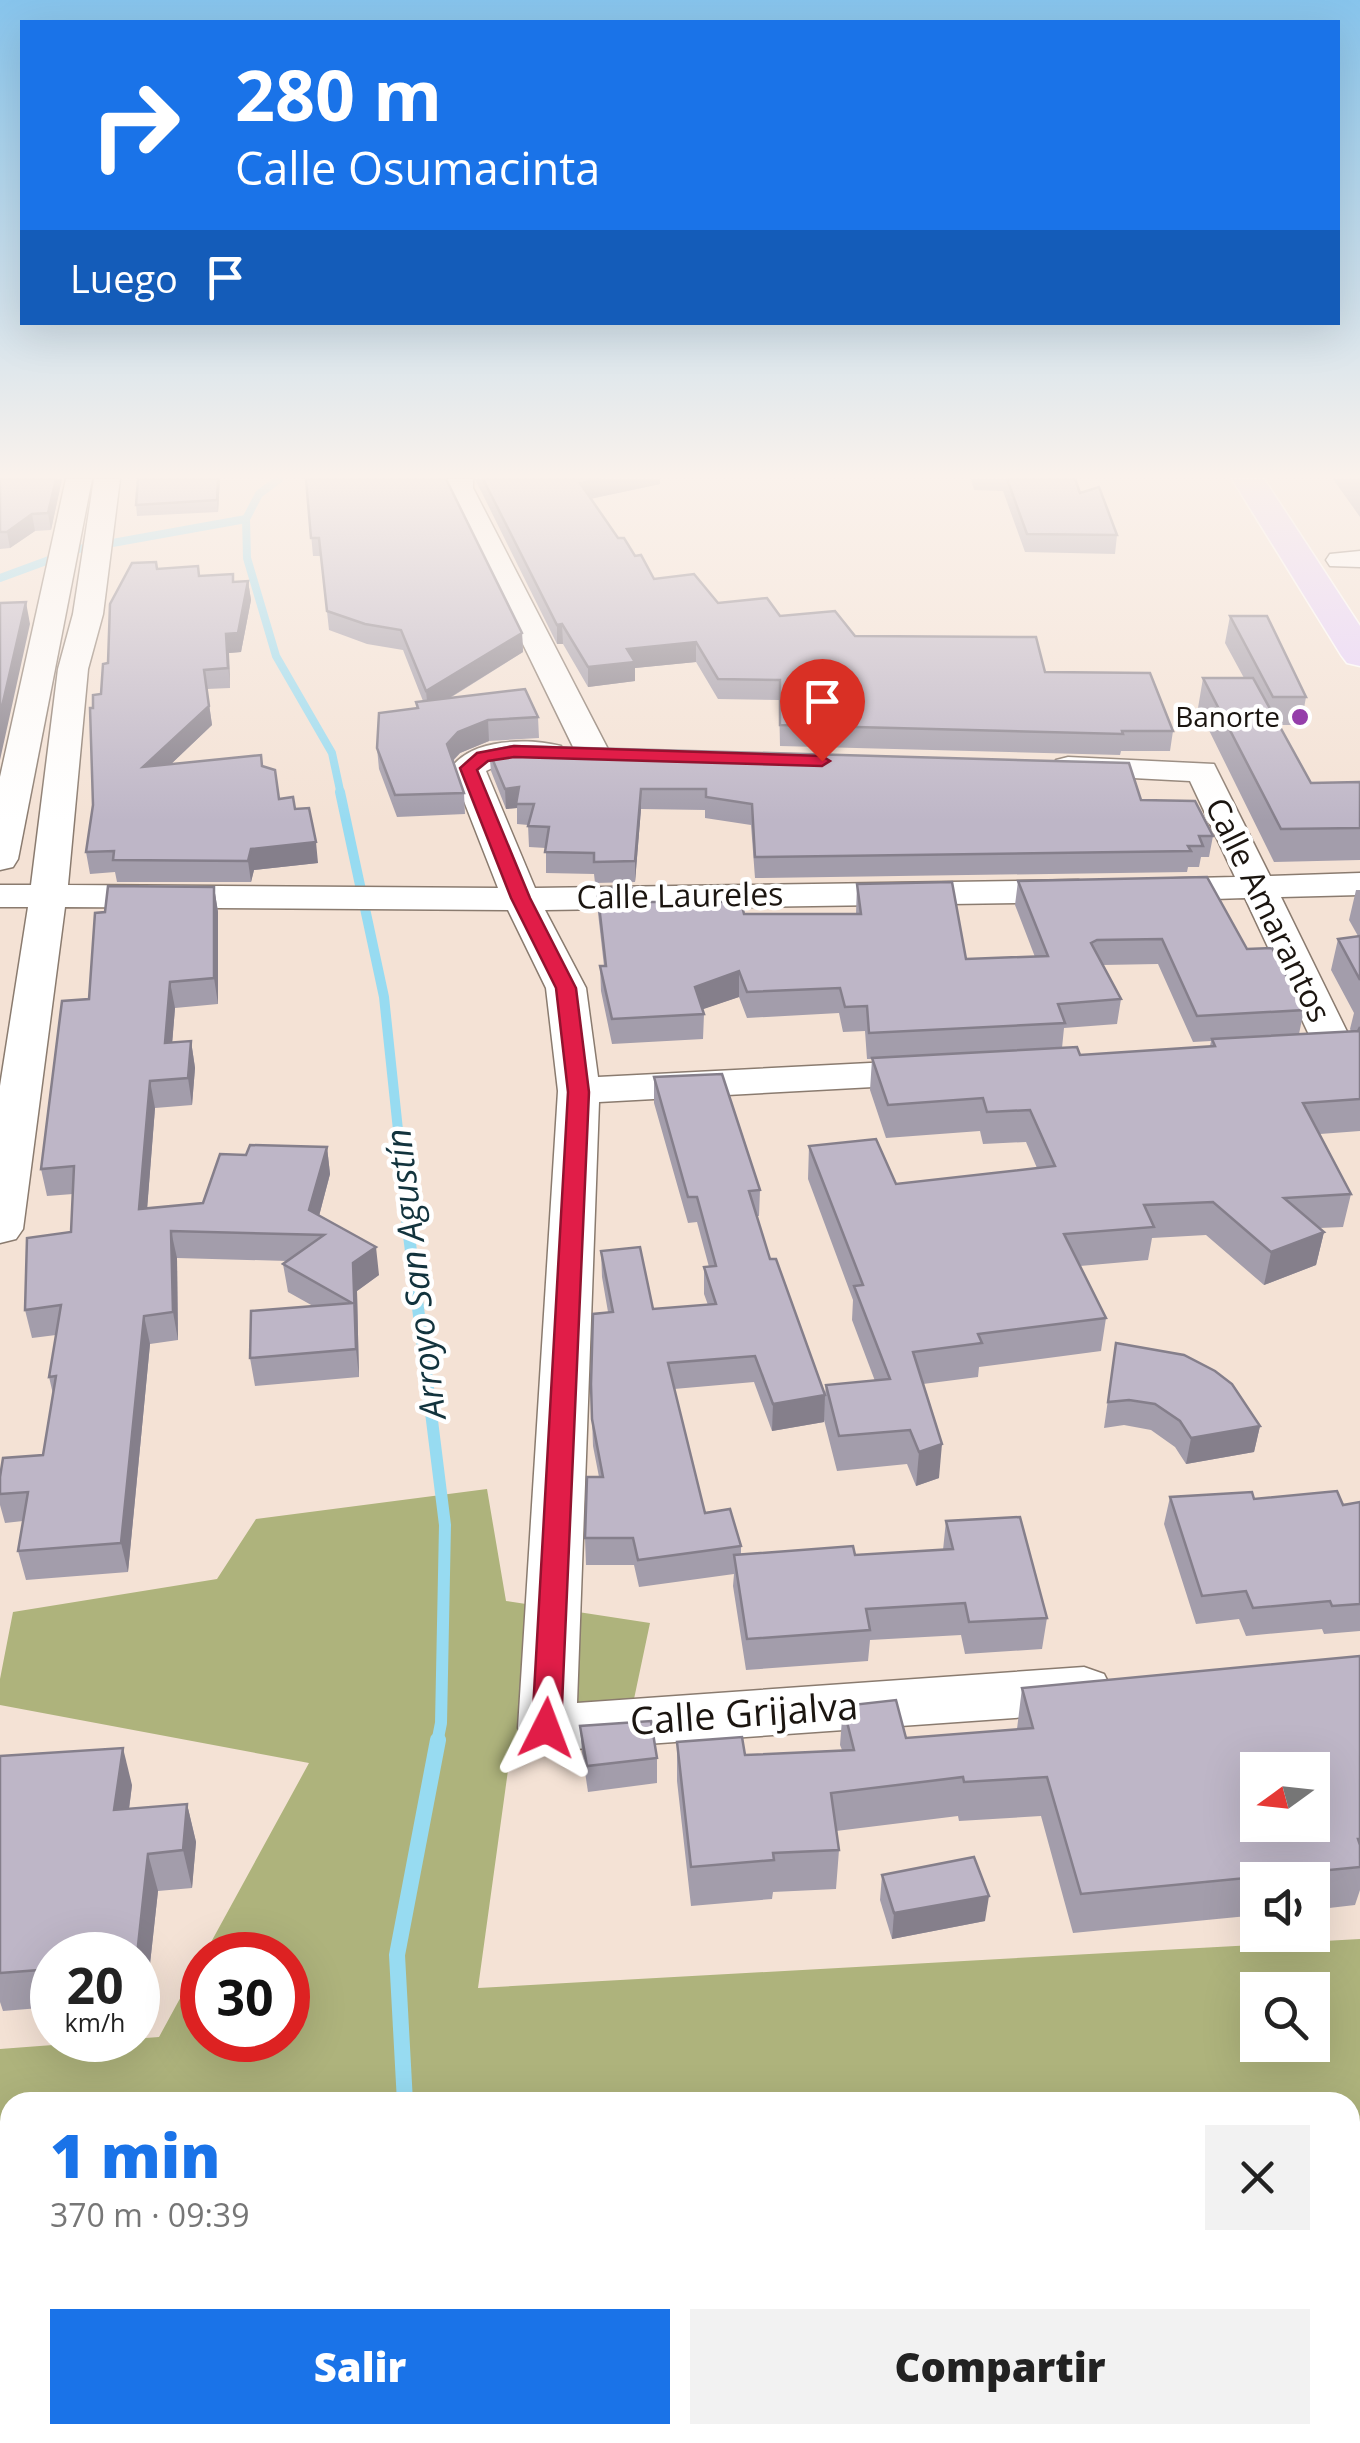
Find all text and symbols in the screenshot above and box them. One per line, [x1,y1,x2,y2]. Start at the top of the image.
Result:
text: 280 m [235,46,442,142]
icon: right [70,60,200,190]
text: Calle Osumacinta [235,137,600,198]
icon: arrive [198,250,253,305]
text: Luego [70,252,178,304]
pin [780,659,865,762]
icon: arrive [795,674,850,729]
place label: Banorte [1175,697,1280,735]
marker: Banorte [1289,706,1311,728]
street label: Calle Amarantos [1196,790,1342,1029]
street label: Calle Laureles [576,871,784,918]
water label: Arroyo San Agustín [373,1126,456,1424]
position arrow [494,1676,598,1780]
street label: Calle Grijalva [628,1678,860,1746]
north arrow [1240,1752,1330,1842]
map controls [1240,1752,1330,2062]
button: sound [1240,1862,1330,1952]
speed limit sign: 30 [180,1932,310,2062]
text: 20 [66,1951,124,2019]
button: search [1240,1972,1330,2062]
text: km/h [65,2005,125,2039]
text: 1 min [50,2114,220,2196]
button: close [1205,2125,1310,2230]
text: 370 m · 09:39 [50,2193,249,2236]
button: Salir [50,2309,670,2424]
button: Compartir [690,2309,1310,2424]

